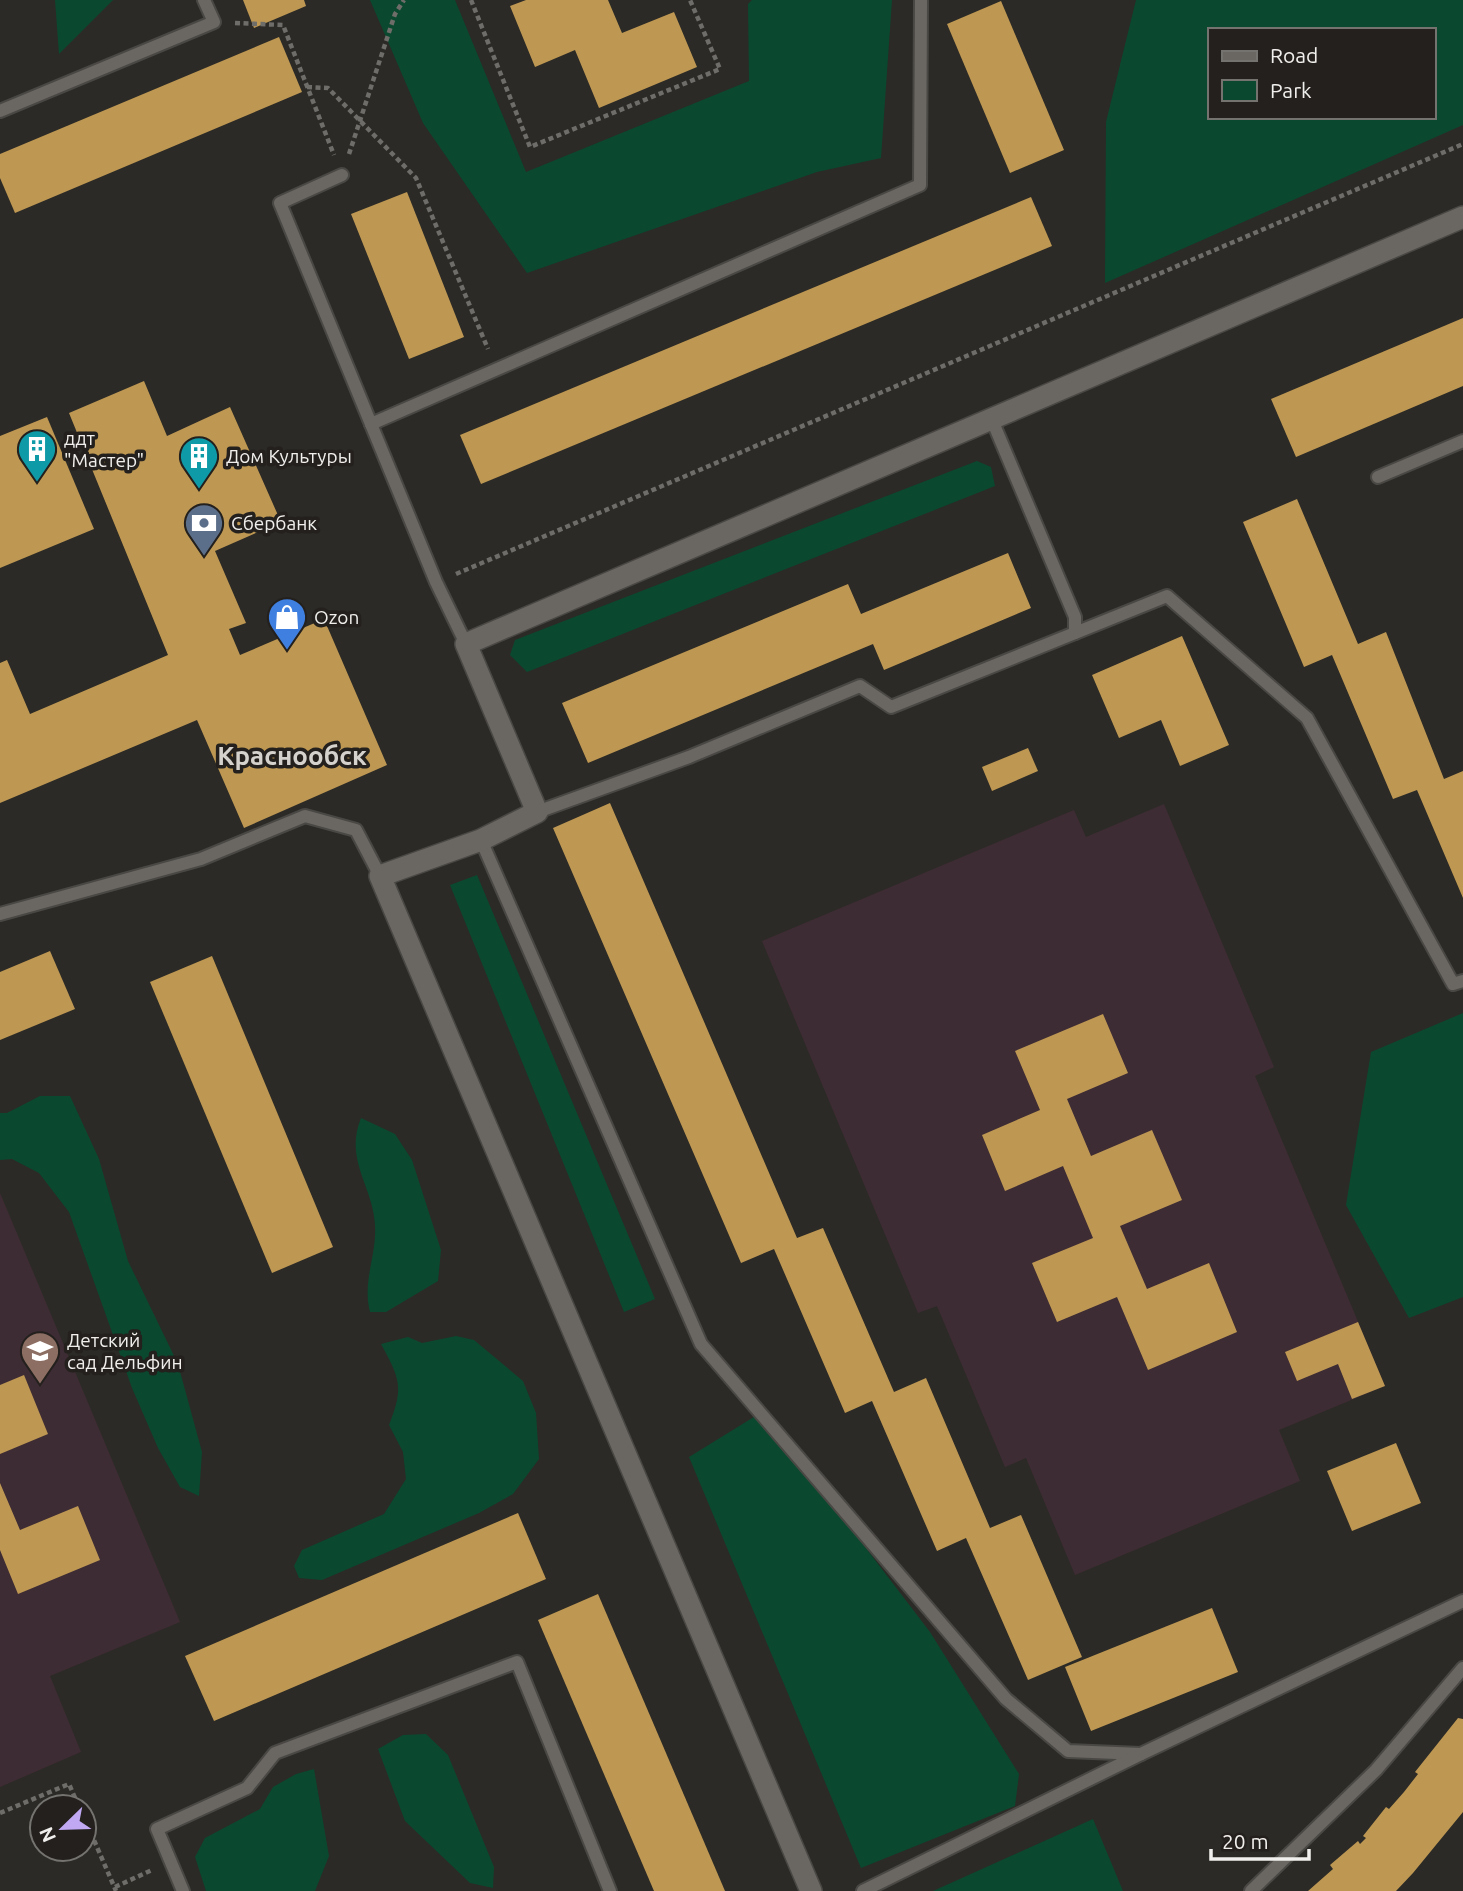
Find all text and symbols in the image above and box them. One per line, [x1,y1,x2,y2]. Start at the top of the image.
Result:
legend [1208,28,1435,119]
text: Road [1270,43,1318,67]
text: Park [1270,78,1312,102]
place label: ддт "Мастер" [64,427,144,471]
building icon: ддт "Мастер" [16,428,58,483]
building icon: Дом Культуры [178,435,220,490]
place label: Дом Культуры [226,445,352,467]
bank icon: Сбербанк [183,502,225,557]
place label: Сбербанк [231,512,317,534]
shop icon: Ozon [266,596,308,651]
place label: Ozon [314,606,359,628]
district label: Краснообск [217,741,367,770]
place label: Детский сад Дельфин [67,1329,183,1373]
school or university icon: Детский сад Дельфин [19,1330,61,1385]
north arrow [28,1793,98,1863]
scale bar [1211,1818,1309,1862]
text: N [34,1824,60,1845]
text: 20 m [1222,1829,1269,1853]

